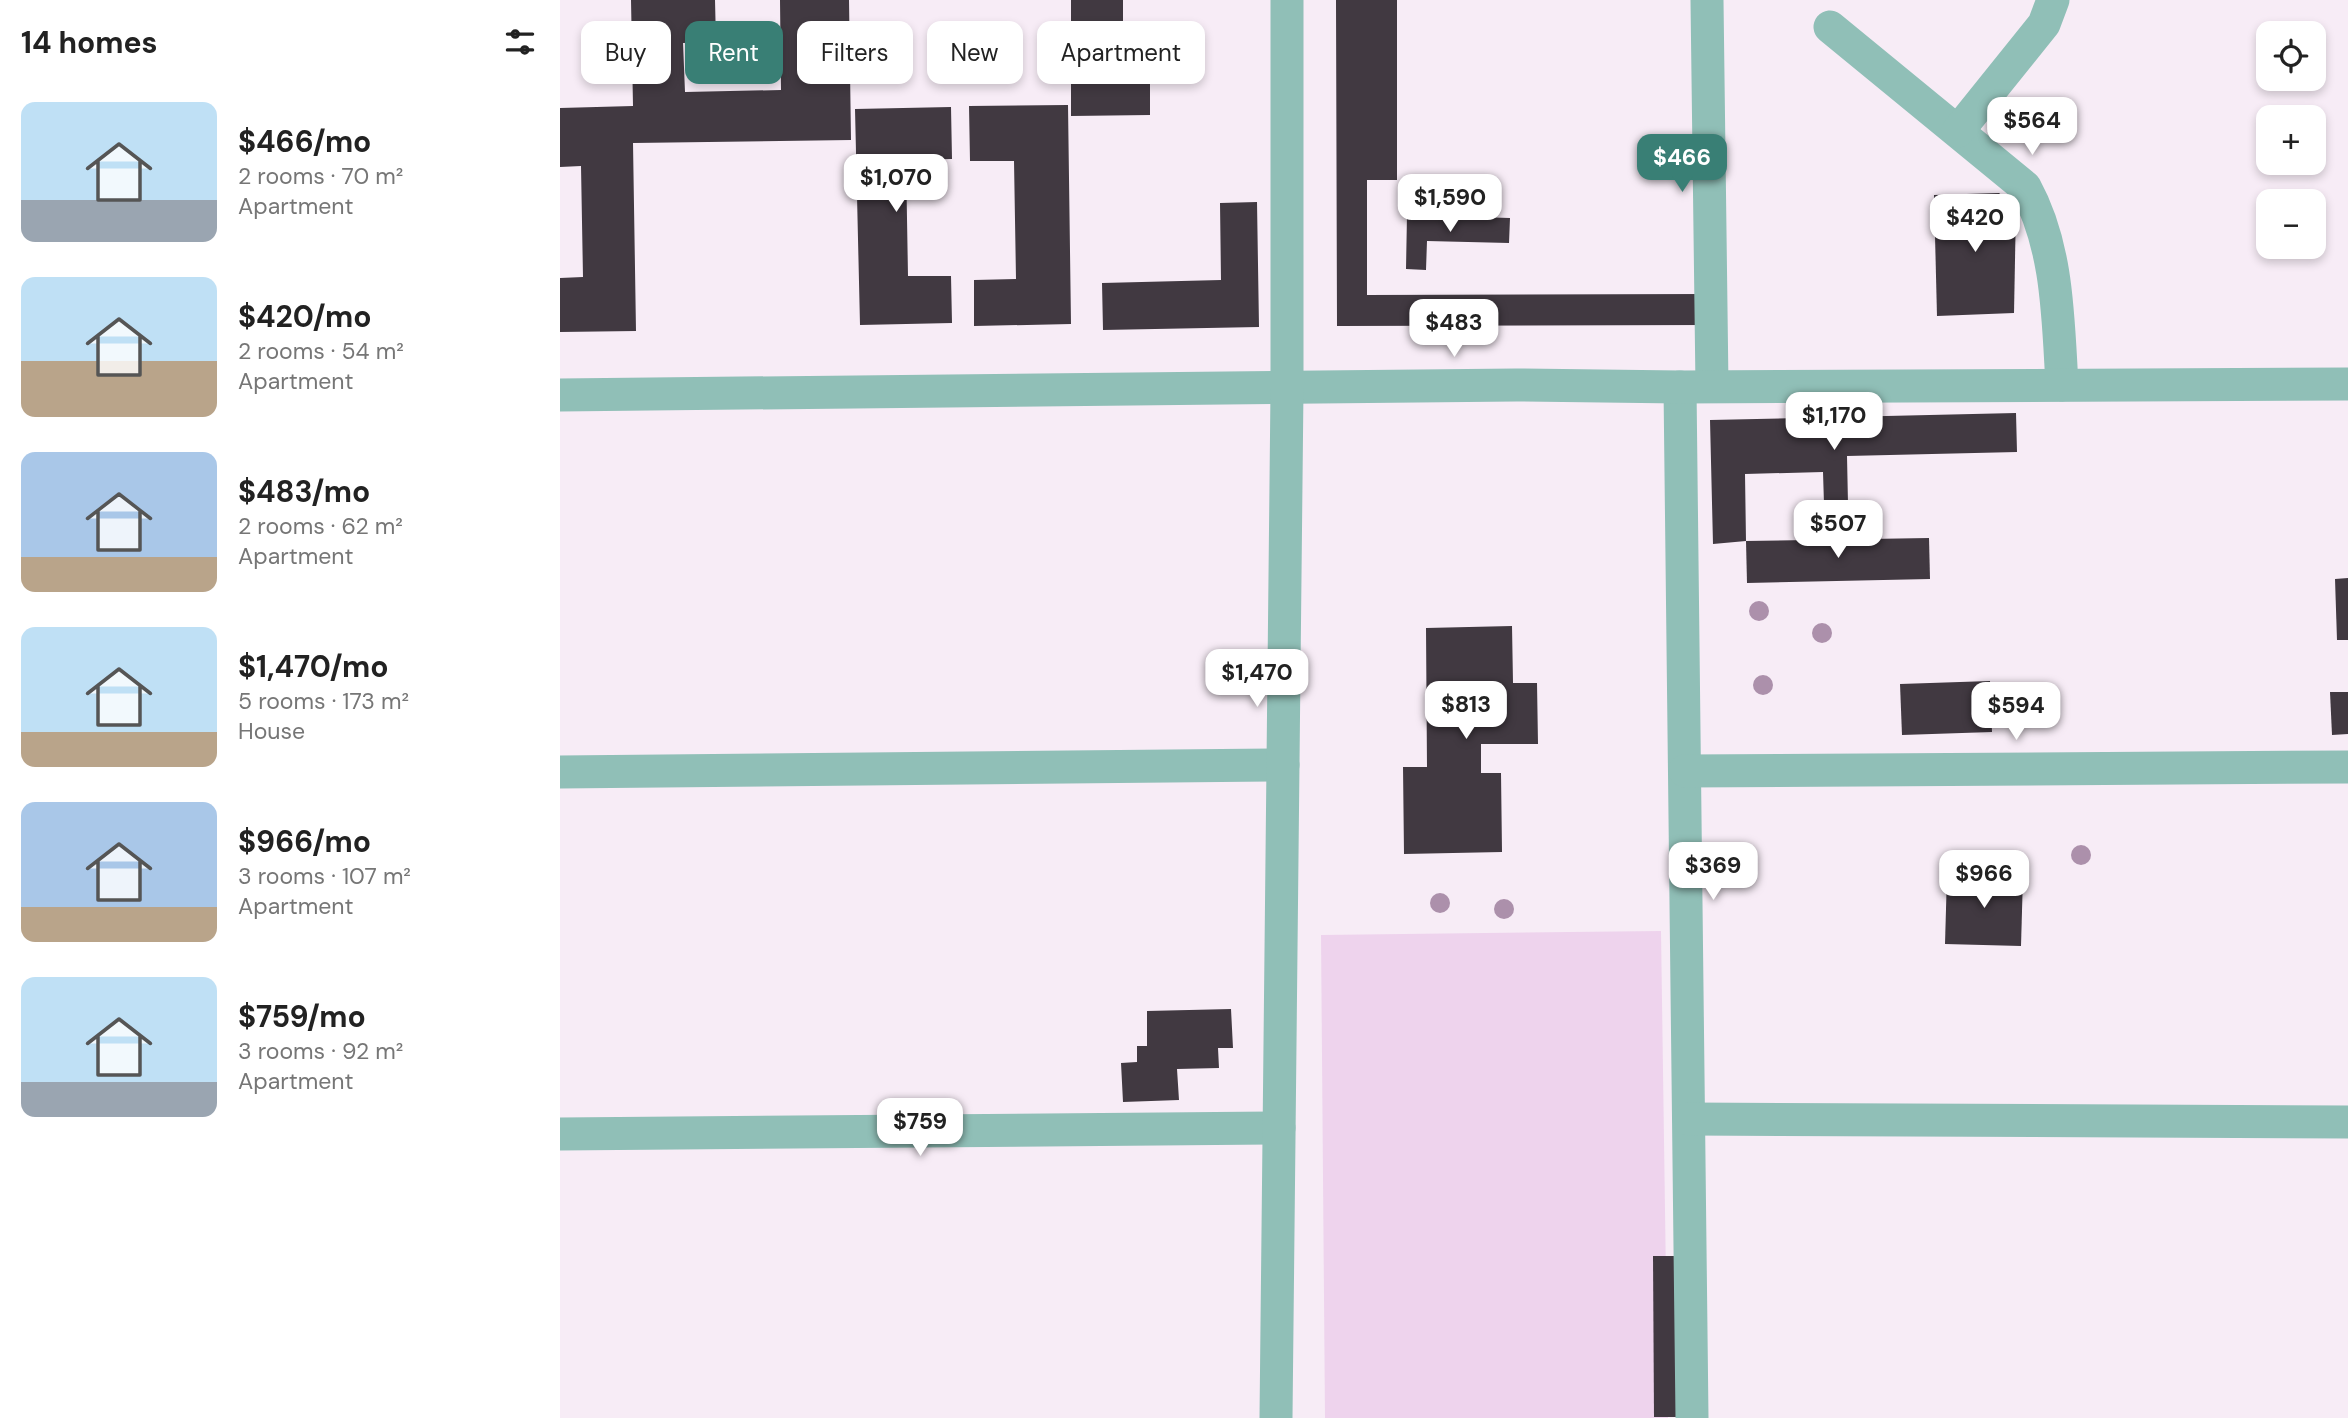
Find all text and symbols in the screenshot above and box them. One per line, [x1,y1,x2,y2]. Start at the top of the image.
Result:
chip: Buy [581,21,671,84]
chip: Rent [685,21,783,84]
chip: Filters [797,21,913,84]
chip: New [927,21,1023,84]
chip: Apartment [1037,21,1205,84]
map controls [2256,21,2326,259]
button: locate [2256,21,2326,91]
text: 14 homes [21,23,158,62]
icon: filters [501,23,539,61]
pin: $564 [1991,97,2073,157]
text: $564 [2003,105,2061,135]
button: + [2256,105,2326,175]
text: $466/mo [238,122,371,161]
icon: home [77,130,161,214]
pin: $466 [1641,134,1723,194]
text: $466 [1653,142,1711,172]
pin: $1,070 [839,154,953,214]
text: 2 rooms · 70 m² [238,161,403,191]
text: $1,070 [860,162,932,192]
pin: $1,590 [1393,174,1507,234]
text: $1,590 [1414,182,1486,212]
button: − [2256,189,2326,259]
text: Apartment [238,191,353,221]
pin: $420 [1934,194,2016,254]
text: $420 [1946,202,2004,232]
text: $420/mo [238,297,372,336]
pin: $483 [1413,300,1495,359]
icon: home [77,305,161,389]
text: $483 [1425,307,1483,337]
text: 2 rooms · 54 m² [238,336,404,366]
text: Apartment [238,366,353,396]
pin: $1,170 [1777,392,1891,452]
text: $1,170 [1802,400,1866,430]
text: $483/mo [238,472,370,511]
icon: home [77,480,161,564]
pin: $507 [1797,500,1879,560]
text: $507 [1810,508,1866,538]
text: 2 rooms · 62 m² [238,511,403,541]
text: Apartment [238,541,353,571]
text: $1,470/mo [238,647,389,686]
pin: $1,470 [1200,650,1314,709]
icon: home [77,655,161,739]
text: $1,470 [1221,657,1293,687]
pin: $813 [1425,682,1507,741]
pin: $594 [1975,682,2057,742]
text: 5 rooms · 173 m² [238,686,409,716]
text: $813 [1441,689,1491,719]
text: $594 [1987,690,2045,720]
text: House [238,716,305,746]
text: $966/mo [238,822,371,861]
icon: home [77,830,161,914]
pin: $369 [1672,842,1754,902]
text: $369 [1685,850,1741,880]
pin: $966 [1943,850,2025,910]
text: $966 [1955,858,2013,888]
text: 3 rooms · 107 m² [238,861,411,891]
text: Apartment [238,891,353,921]
text: $759/mo [238,997,366,1036]
icon: home [77,1005,161,1089]
text: 3 rooms · 92 m² [238,1036,403,1066]
text: Apartment [238,1066,353,1096]
pin: $759 [879,1098,961,1158]
text: $759 [893,1106,947,1136]

